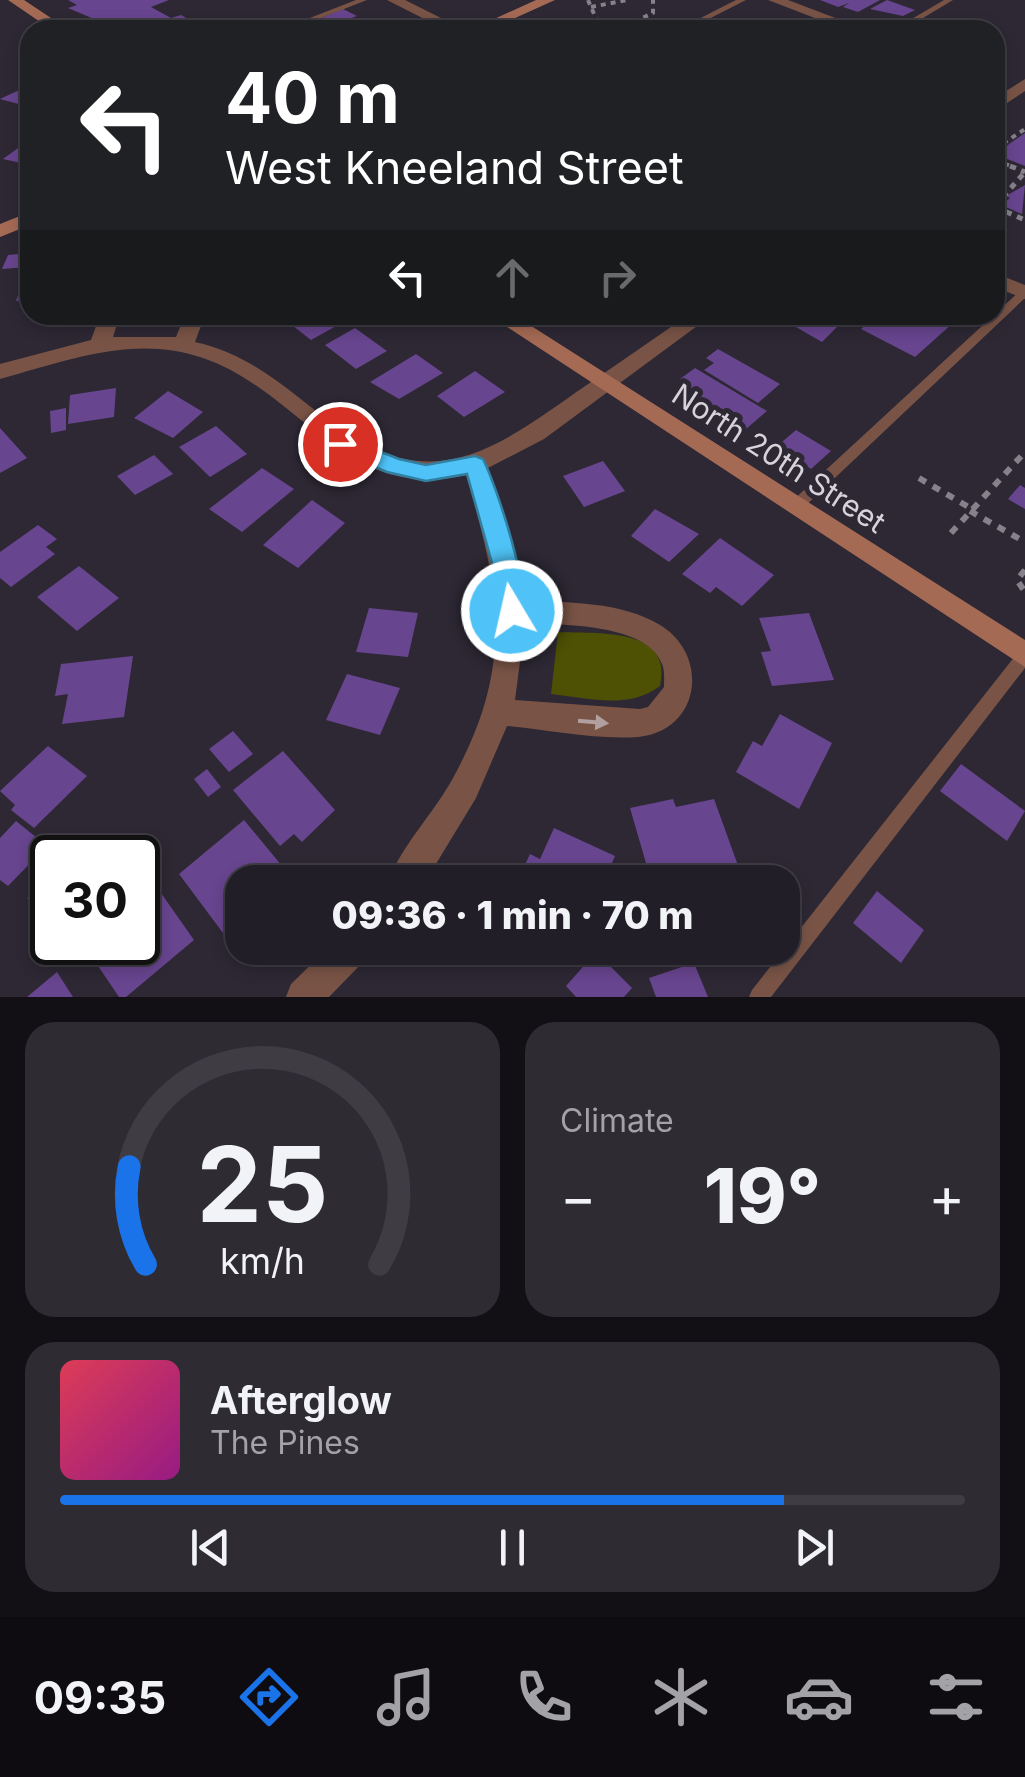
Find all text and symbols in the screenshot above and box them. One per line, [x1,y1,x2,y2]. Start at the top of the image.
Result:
text: 40 m [225,55,400,140]
icon: left [60,60,190,190]
text: West Kneeland Street [225,140,684,195]
icon: left [380,250,435,305]
icon: ahead [485,250,540,305]
icon: right [590,250,645,305]
street label: North 20th Street [666,376,892,540]
pin [298,402,383,487]
icon: arrive [313,417,368,472]
position arrow [460,559,564,663]
one-way arrow [577,714,609,730]
speed limit sign: 30 [30,835,160,965]
text: 09:36 · 1 min · 70 m [332,892,693,938]
text: Climate [560,1101,674,1140]
text: 25 [197,1121,328,1247]
text: 19° [704,1150,821,1241]
text: − [560,1164,596,1230]
text: + [929,1164,965,1230]
text: km/h [220,1239,305,1283]
text: Afterglow [210,1377,392,1423]
text: The Pines [210,1423,360,1462]
icon: previous [183,1520,238,1575]
icon: pause [485,1520,540,1575]
icon: next [787,1520,842,1575]
icon: directions [234,1662,304,1732]
icon: music [371,1662,441,1732]
icon: phone [509,1662,579,1732]
icon: climate [646,1662,716,1732]
icon: car [784,1662,854,1732]
icon: filters [921,1662,991,1732]
text: 09:35 [34,1670,166,1725]

